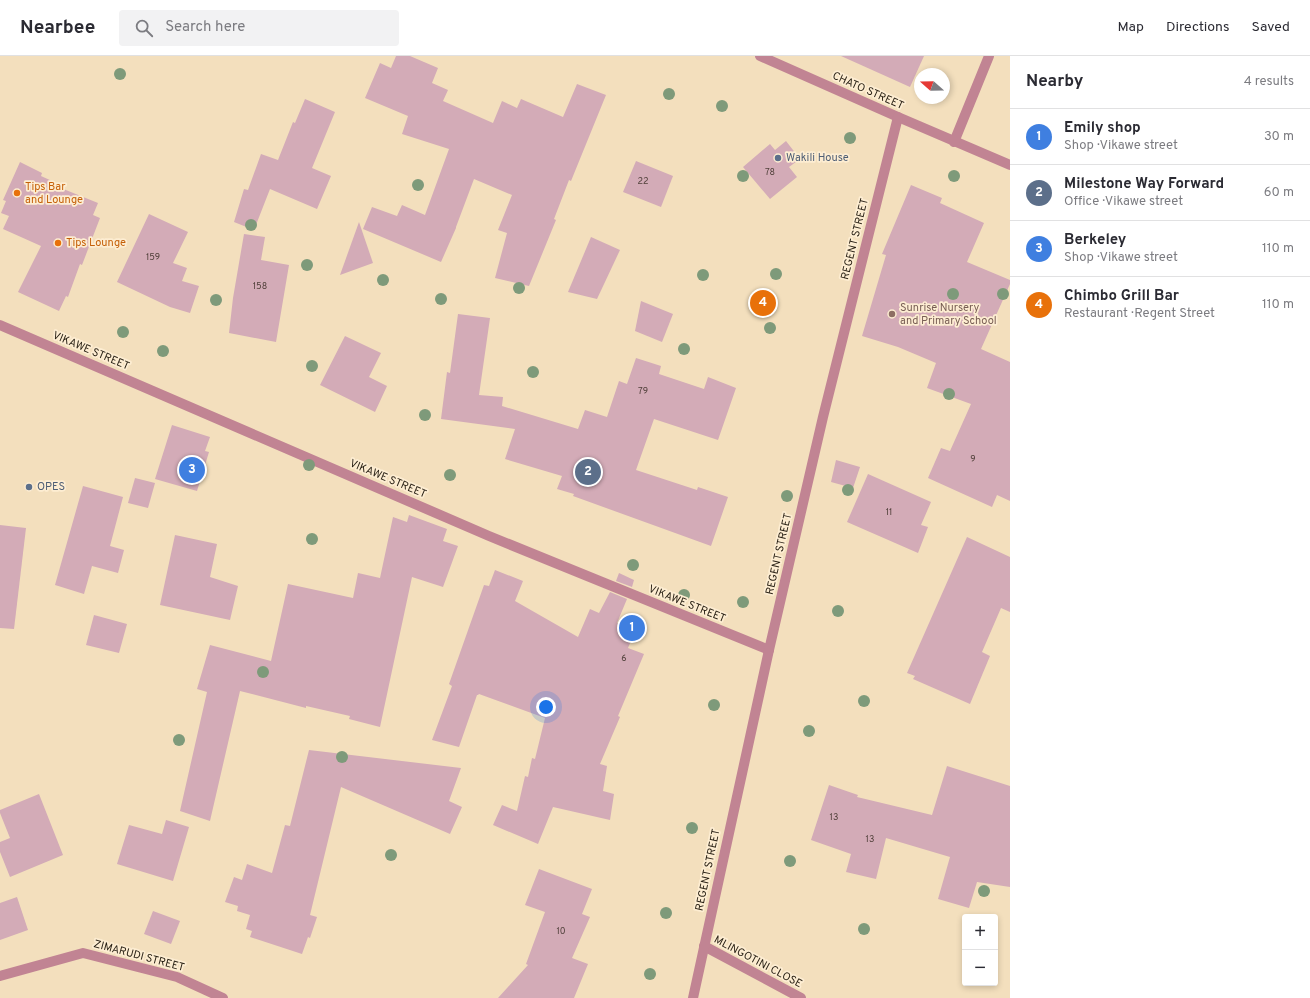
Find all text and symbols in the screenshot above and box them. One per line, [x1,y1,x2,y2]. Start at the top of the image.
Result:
search box [119,10,399,46]
text: Nearbee [20,16,95,40]
icon: search [133,17,155,39]
text: Search here [165,18,245,37]
text: Map [1118,19,1144,36]
text: Directions [1166,19,1230,36]
text: Saved [1252,19,1290,36]
north arrow [914,68,950,104]
street label: CHATO STREET [830,69,906,113]
text: Nearby [1026,71,1083,93]
text: 4 results [1244,74,1294,90]
text: Emily shop [1064,119,1141,138]
text: 1 [1036,129,1042,145]
text: 30 m [1264,129,1294,145]
text: Shop · Vikawe street [1064,138,1178,154]
place label: Wakili House [786,151,849,165]
marker: Wakili House [773,153,783,163]
house number: 78 [765,167,775,178]
text: Milestone Way Forward [1064,175,1224,194]
house number: 22 [637,176,649,187]
place label: Tips Bar and Lounge [25,180,83,207]
text: 2 [1035,185,1043,201]
text: 60 m [1264,185,1294,201]
marker: Tips Bar and Lounge [12,188,22,198]
text: Office · Vikawe street [1064,194,1183,210]
street label: REGENT STREET [838,197,872,281]
text: Berkeley [1064,231,1126,250]
place label: Tips Lounge [66,236,126,250]
marker: Tips Lounge [53,238,63,248]
text: 3 [1035,241,1043,257]
text: 110 m [1262,241,1294,257]
text: Shop · Vikawe street [1064,250,1178,266]
house number: 159 [146,252,160,263]
house number: 158 [253,281,267,292]
text: Chimbo Grill Bar [1064,287,1179,306]
pin: 4 [750,288,776,318]
text: 4 [1035,297,1043,313]
text: 110 m [1262,297,1294,313]
place label: Sunrise Nursery and Primary School [900,301,997,328]
text: Restaurant · Regent Street [1064,306,1215,322]
marker: Sunrise Nursery and Primary School [887,309,897,319]
street label: VIKAWE STREET [50,328,132,374]
house number: 79 [638,386,648,397]
house number: 9 [970,454,976,465]
pin: 3 [179,455,205,485]
street label: VIKAWE STREET [347,456,429,502]
pin: 2 [575,457,601,487]
place label: OPES [37,480,65,494]
marker: OPES [24,482,34,492]
house number: 11 [886,507,892,518]
street label: REGENT STREET [763,512,795,596]
street label: VIKAWE STREET [646,582,728,626]
pin: 1 [619,613,645,643]
house number: 6 [621,653,627,664]
your location [536,697,556,717]
house number: 13 [830,812,838,823]
street label: REGENT STREET [692,828,724,912]
house number: 13 [866,834,874,845]
map controls [962,914,998,986]
button: + [962,914,998,950]
house number: 10 [556,926,566,937]
street label: MLINGOTINI CLOSE [711,933,805,991]
street label: ZIMARUDI STREET [92,937,186,975]
button: − [962,950,998,986]

